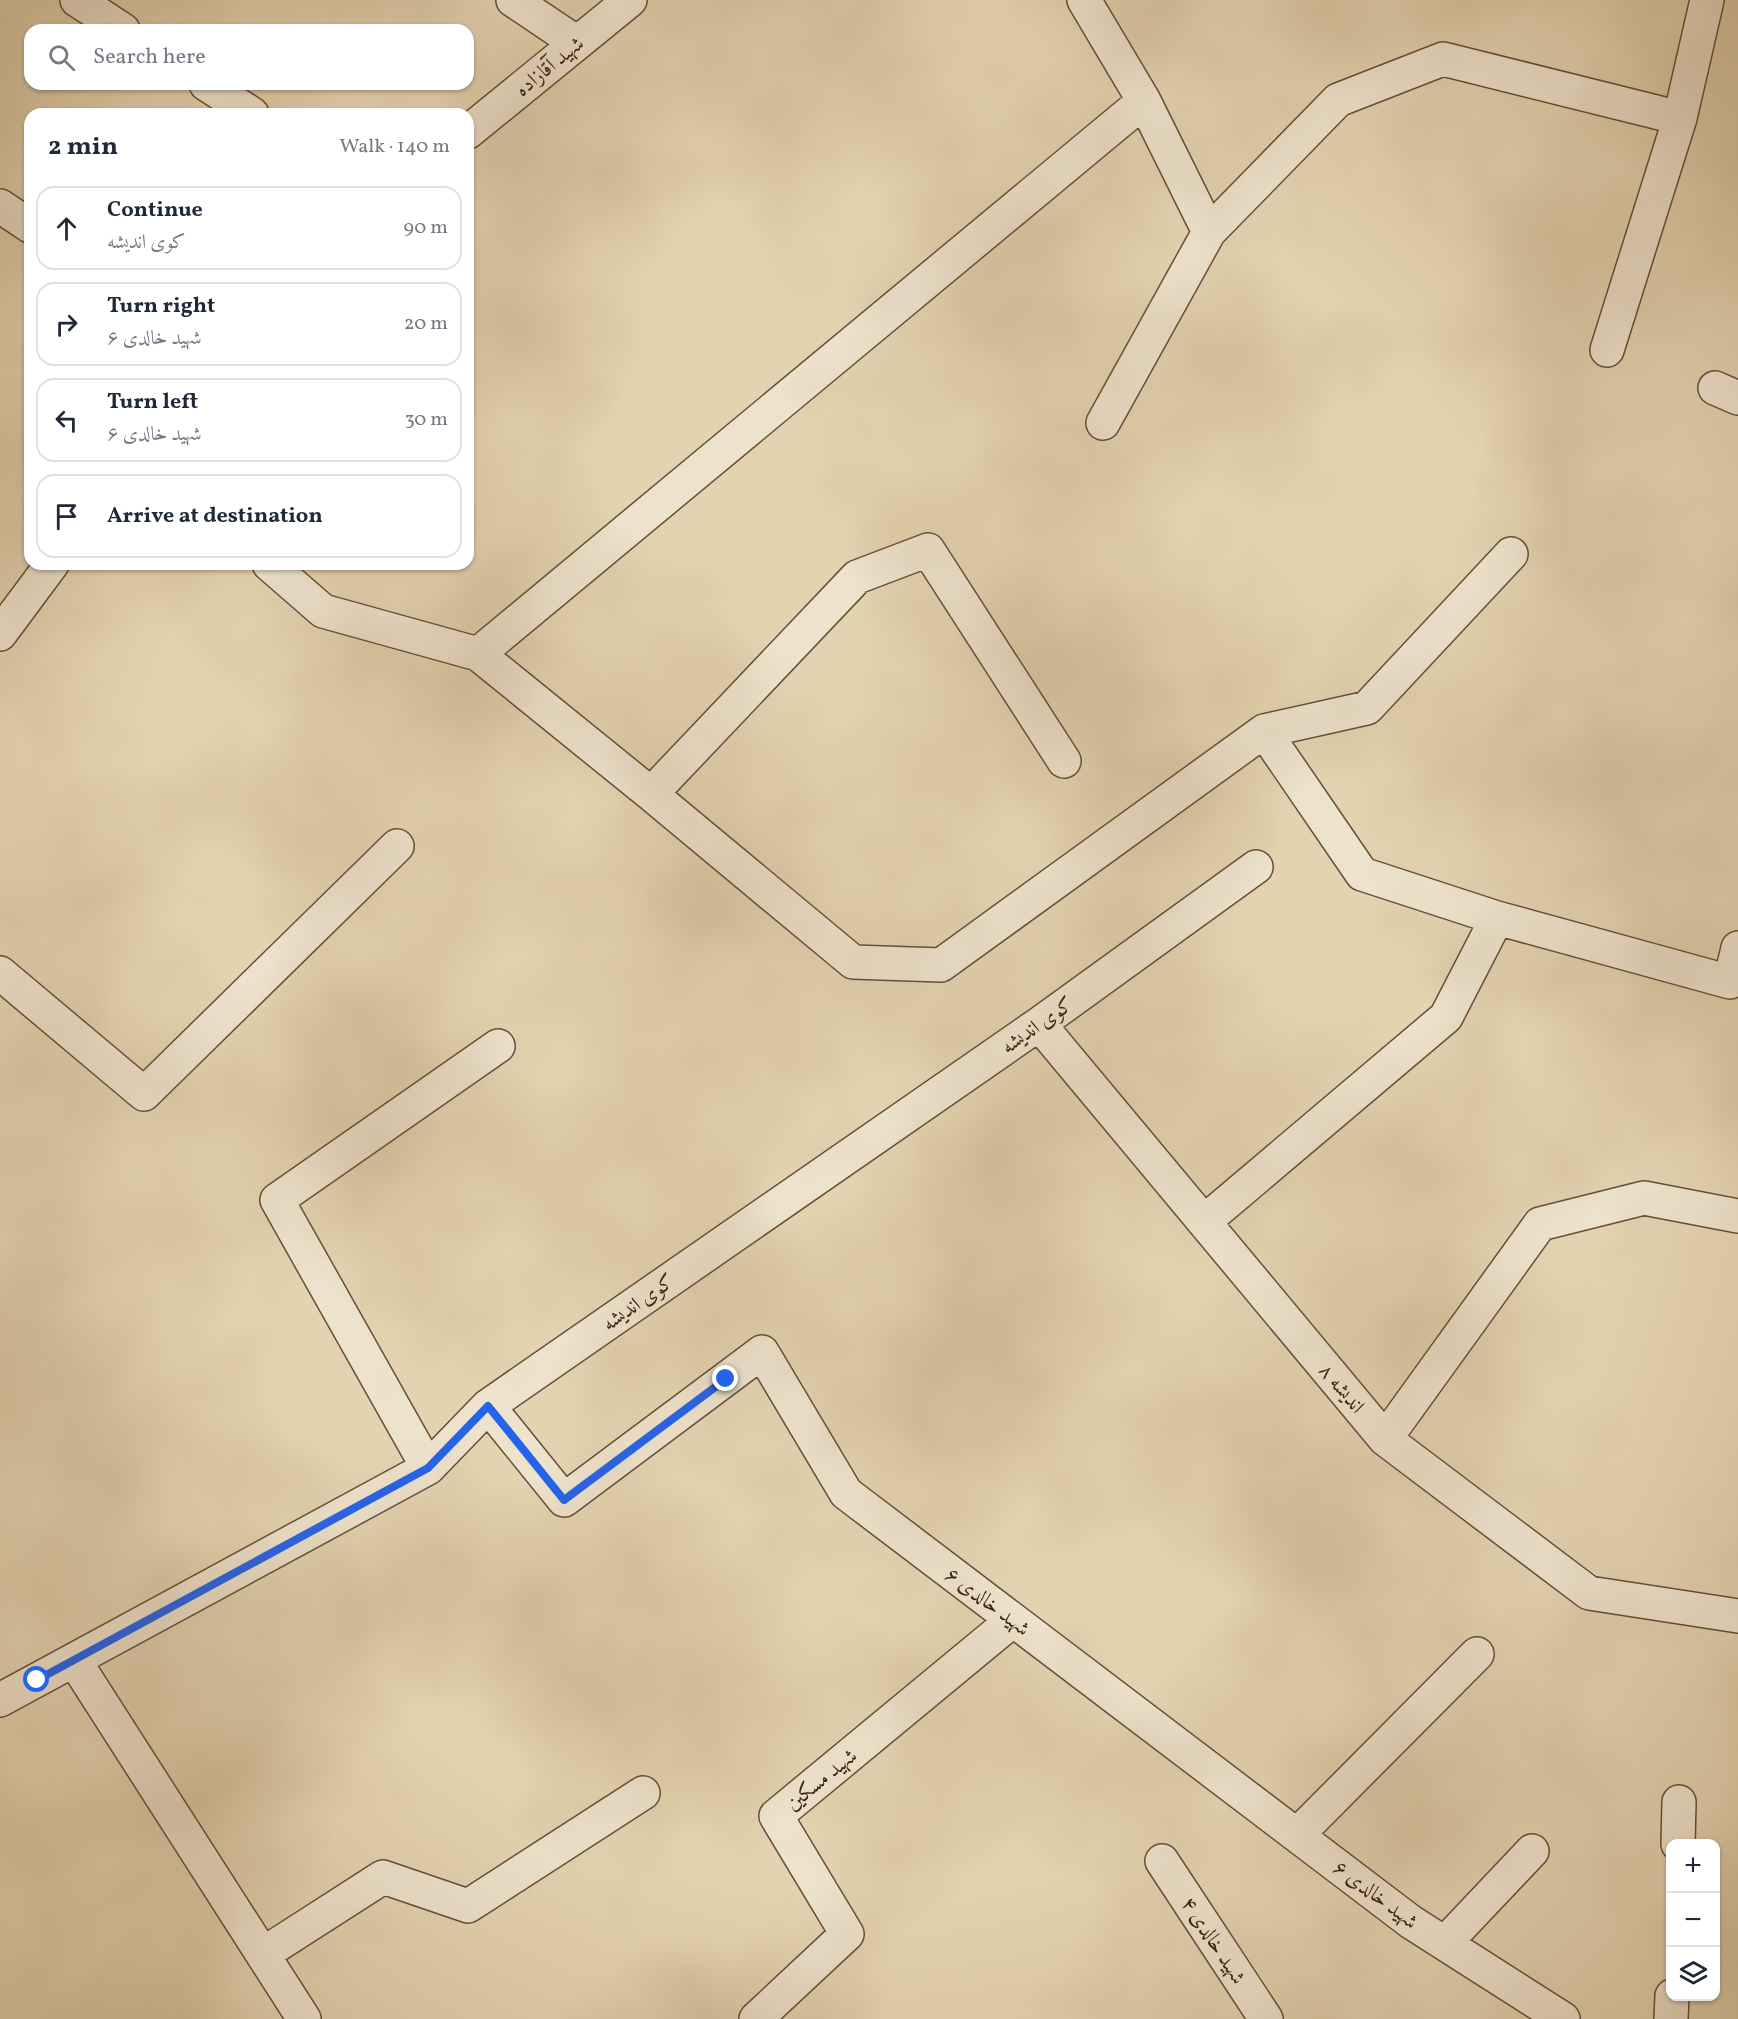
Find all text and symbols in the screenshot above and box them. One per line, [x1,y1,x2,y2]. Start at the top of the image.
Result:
search box [24,24,474,90]
street label: شهید آقازاده [509,30,591,104]
icon: search [45,41,78,74]
text: Search here [93,42,206,73]
text: 2 min [48,129,118,165]
text: Walk · 140 m [340,133,450,161]
text: Continue [107,195,203,226]
icon: ahead [50,212,83,245]
text: 90 m [404,214,448,242]
text: کوی اندیشه [107,229,186,257]
text: Turn right [107,291,215,322]
icon: right [50,308,83,341]
text: 20 m [404,310,448,338]
text: شهید خالدی ۶ [107,325,202,353]
text: Turn left [107,387,198,418]
icon: left [50,404,83,437]
text: 30 m [404,406,448,434]
text: شهید خالدی ۶ [107,421,202,449]
icon: arrive [50,500,83,533]
text: Arrive at destination [107,501,323,532]
street label: کوی اندیشه [996,991,1080,1062]
street label: کوی اندیشه [597,1268,681,1339]
street label: اندیشه ۸ [1311,1358,1370,1420]
route end [712,1365,738,1391]
street label: شهید خالدی ۶ [939,1561,1036,1644]
route start [23,1666,49,1692]
street label: شهید مسکین [780,1742,864,1818]
map controls [1666,1839,1720,2001]
button: + [1666,1839,1720,1893]
street label: شهید خالدی ۶ [1327,1854,1424,1937]
street label: شهید خالدی ۴ [1174,1891,1252,1990]
button: − [1666,1893,1720,1947]
button: layers [1666,1947,1720,2001]

